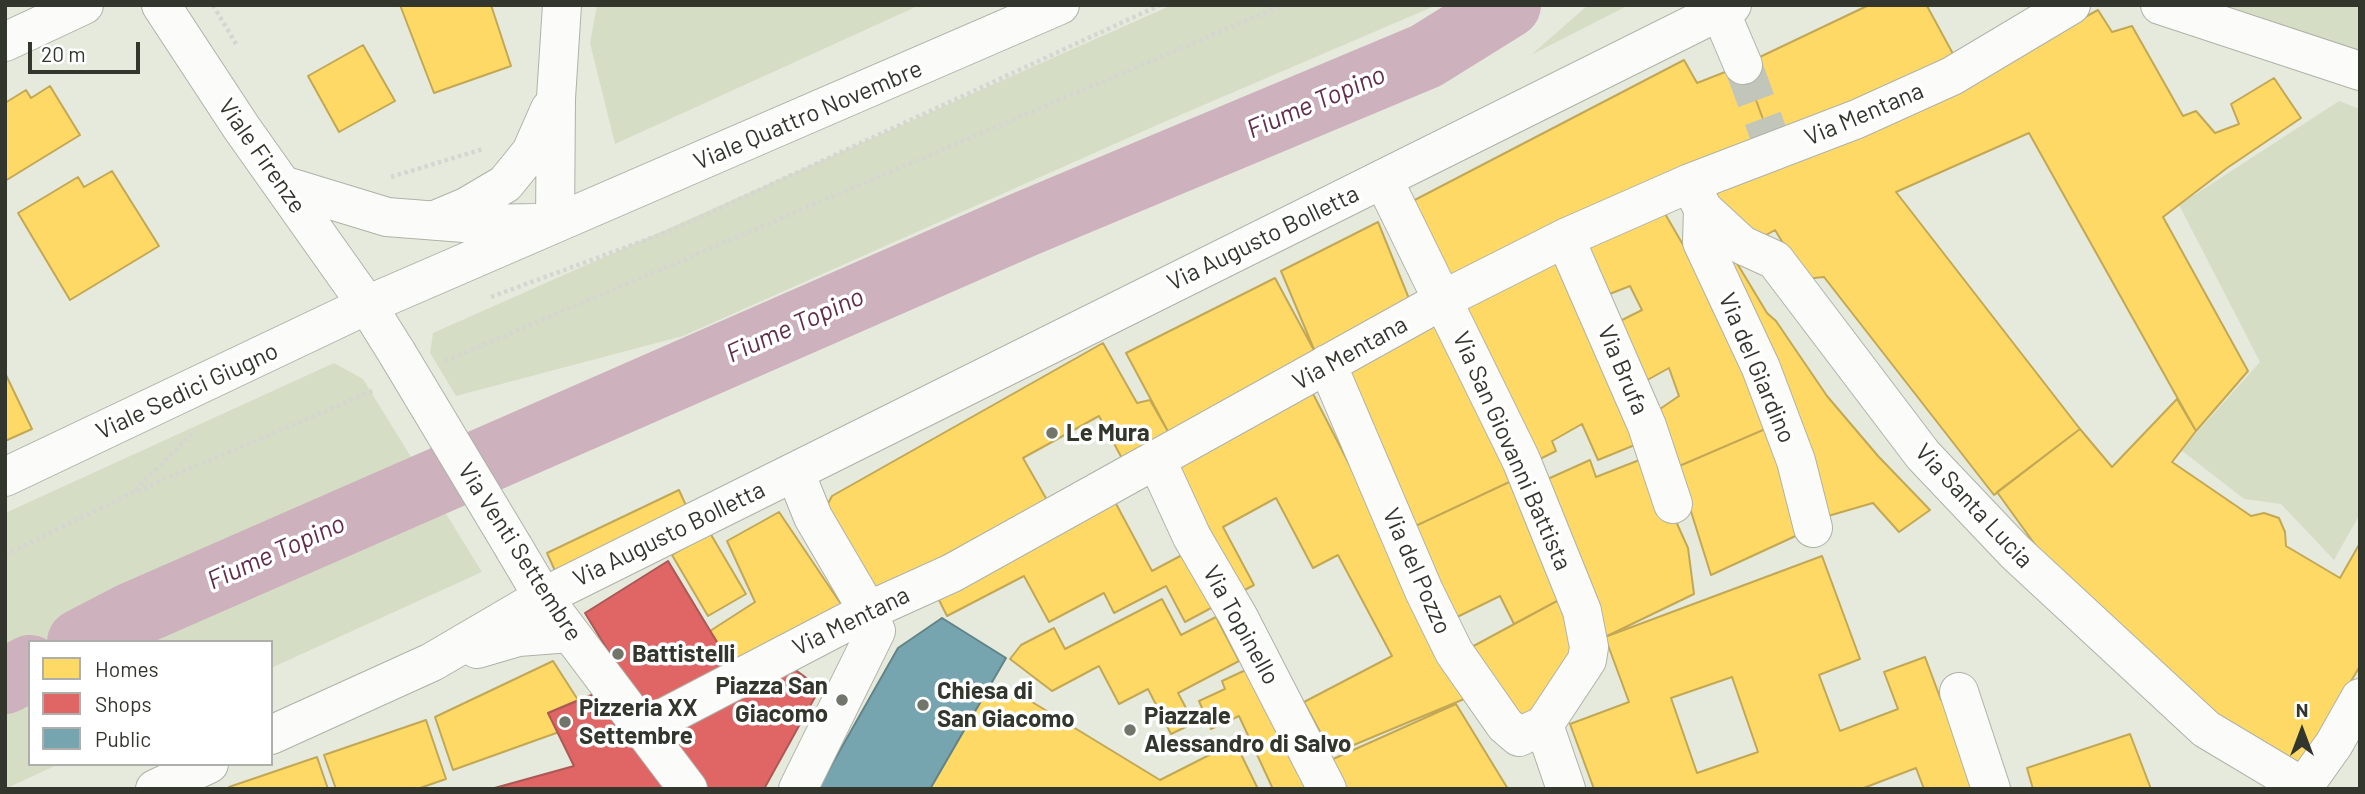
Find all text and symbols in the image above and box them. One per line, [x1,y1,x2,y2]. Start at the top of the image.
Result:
scale bar [32,28,144,72]
text: 20 m [41,41,86,66]
street label: Viale Quattro Novembre [689,54,927,176]
water label: Fiume Topino [1242,59,1390,145]
street label: Via Mentana [1800,76,1928,152]
street label: Viale Firenze [212,93,312,219]
street label: Via Augusto Bolletta [1162,179,1364,297]
water label: Fiume Topino [721,281,869,369]
street label: Via del Giardino [1712,289,1802,447]
street label: Via Mentana [1288,310,1412,396]
street label: Via Brufa [1591,321,1655,419]
street label: Via San Giovanni Battista [1446,327,1578,575]
street label: Viale Sedici Giugno [91,336,283,446]
place label: Le Mura [1066,419,1150,447]
marker: Le Mura [1044,425,1060,441]
street label: Via Santa Lucia [1909,438,2039,574]
street label: Via Venti Settembre [452,458,588,646]
street label: Via Augusto Bolletta [568,475,770,593]
street label: Via del Pozzo [1376,504,1458,638]
water label: Fiume Topino [202,508,350,596]
street label: Via Topinello [1197,561,1285,689]
street label: Via Mentana [788,580,914,662]
legend [28,640,273,766]
place label: Battistelli [632,640,735,668]
marker: Battistelli [610,646,626,662]
text: Homes [95,656,159,681]
place label: Piazza San Giacomo [715,672,828,728]
place label: Chiesa di San Giacomo [937,677,1075,733]
text: Shops [95,691,152,716]
marker: Piazza San Giacomo [834,692,850,708]
place label: Pizzeria XX Settembre [579,694,698,750]
north arrow [2267,696,2337,766]
marker: Chiesa di San Giacomo [915,697,931,713]
text: N [2296,698,2308,721]
place label: Piazzale Alessandro di Salvo [1144,702,1351,758]
marker: Pizzeria XX Settembre [557,714,573,730]
marker: Piazzale Alessandro di Salvo [1122,722,1138,738]
text: Public [95,726,151,751]

